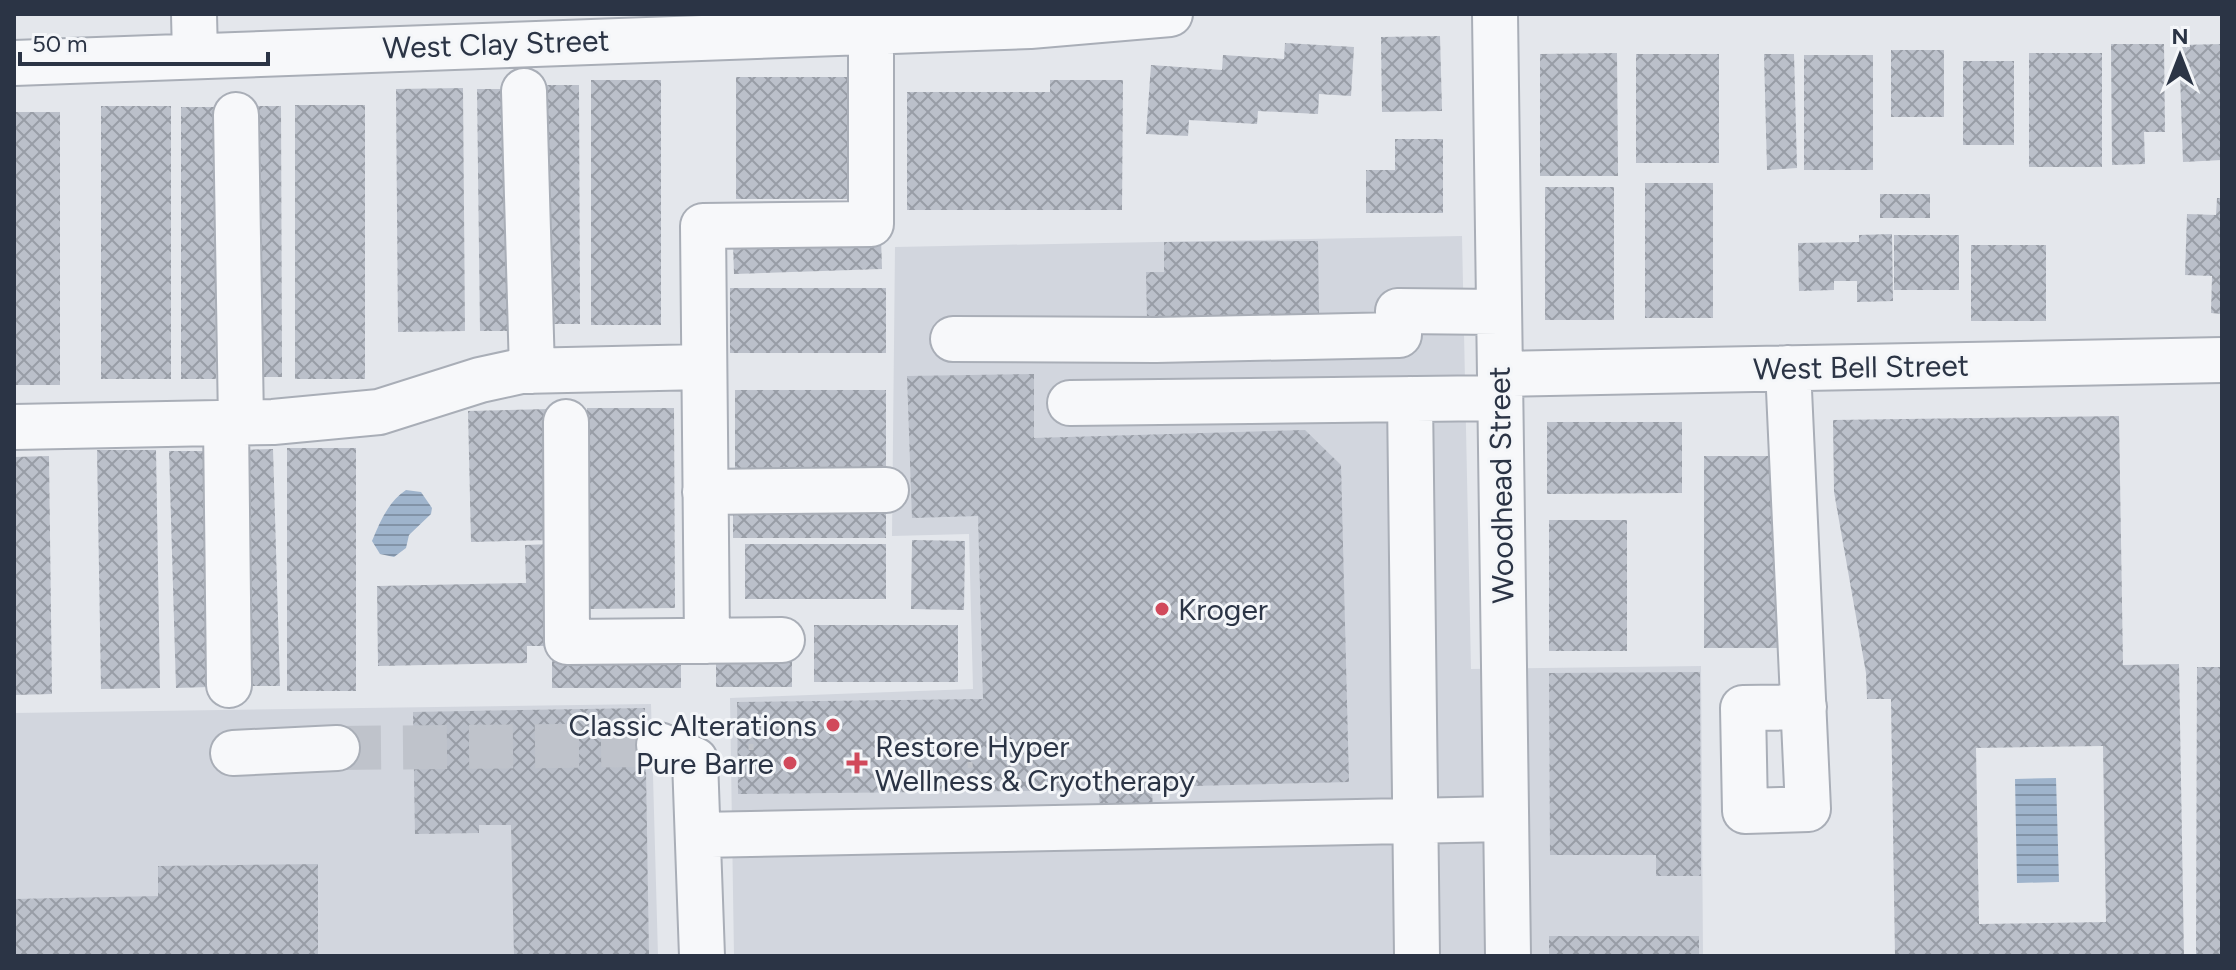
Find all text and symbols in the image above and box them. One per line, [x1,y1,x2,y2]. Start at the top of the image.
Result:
scale bar [20,16,268,66]
north arrow [2140,16,2220,96]
street label: West Clay Street [382,22,610,66]
text: N [2171,23,2189,50]
text: 50 m [32,29,88,58]
street label: West Bell Street [1753,347,1969,387]
street label: Woodhead Street [1480,366,1522,604]
place label: Kroger [1178,591,1268,628]
marker: Kroger [1153,600,1171,618]
place label: Classic Alterations [569,707,817,744]
marker: Classic Alterations [824,716,842,734]
place label: Restore Hyper Wellness & Cryotherapy [875,728,1195,799]
place label: Pure Barre [636,745,774,782]
marker: Restore Hyper Wellness & Cryotherapy [846,752,868,774]
marker: Pure Barre [781,754,799,772]

